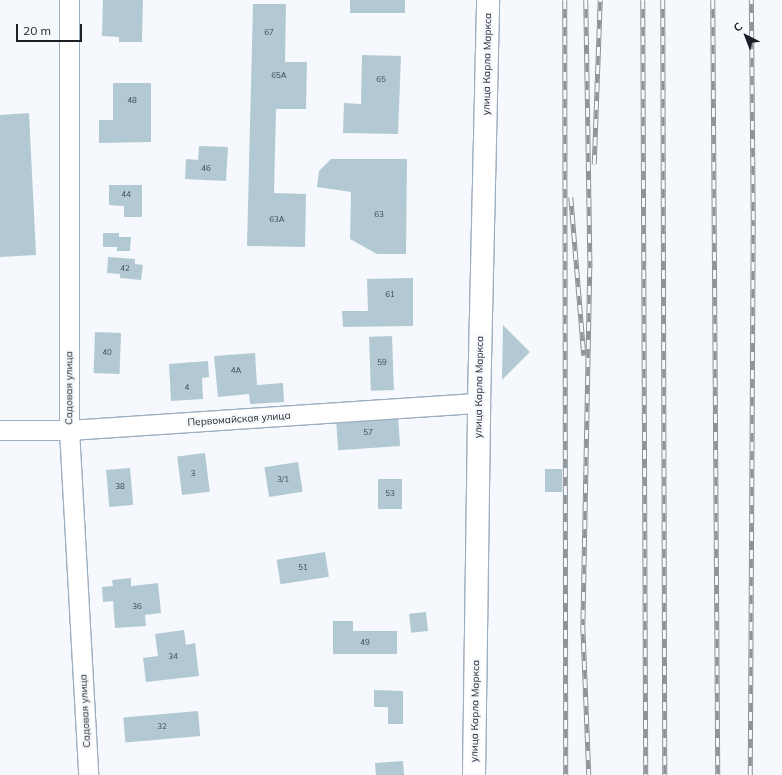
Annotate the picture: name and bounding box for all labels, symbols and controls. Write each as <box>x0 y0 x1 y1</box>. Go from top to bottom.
street label: улица Карла Маркса <box>480 13 494 115</box>
scale bar <box>18 16 84 42</box>
north arrow <box>726 16 766 56</box>
text: С <box>730 19 745 35</box>
text: 20 m <box>23 23 51 38</box>
house number: 67 <box>264 28 274 38</box>
house number: 65А <box>271 71 287 81</box>
house number: 65 <box>376 75 386 85</box>
house number: 48 <box>127 96 137 106</box>
house number: 46 <box>201 164 211 174</box>
house number: 44 <box>121 190 131 200</box>
house number: 63 <box>374 210 384 220</box>
house number: 63А <box>269 215 285 225</box>
house number: 42 <box>120 264 130 274</box>
house number: 61 <box>385 290 395 300</box>
street label: улица Карла Маркса <box>472 336 486 438</box>
house number: 40 <box>102 348 112 358</box>
street label: Садовая улица <box>63 351 75 425</box>
house number: 59 <box>377 358 387 368</box>
house number: 4А <box>231 366 241 376</box>
house number: 4 <box>185 383 189 393</box>
street label: Первомайская улица <box>187 409 291 429</box>
house number: 57 <box>363 428 373 438</box>
house number: 3 <box>191 469 195 479</box>
house number: 3/1 <box>277 475 289 485</box>
house number: 38 <box>115 482 125 492</box>
house number: 53 <box>385 489 395 499</box>
house number: 51 <box>298 563 308 573</box>
house number: 36 <box>132 602 142 612</box>
house number: 49 <box>360 638 370 648</box>
house number: 34 <box>168 652 178 662</box>
street label: улица Карла Маркса <box>468 660 482 762</box>
street label: Садовая улица <box>77 674 93 748</box>
house number: 32 <box>157 722 167 732</box>

